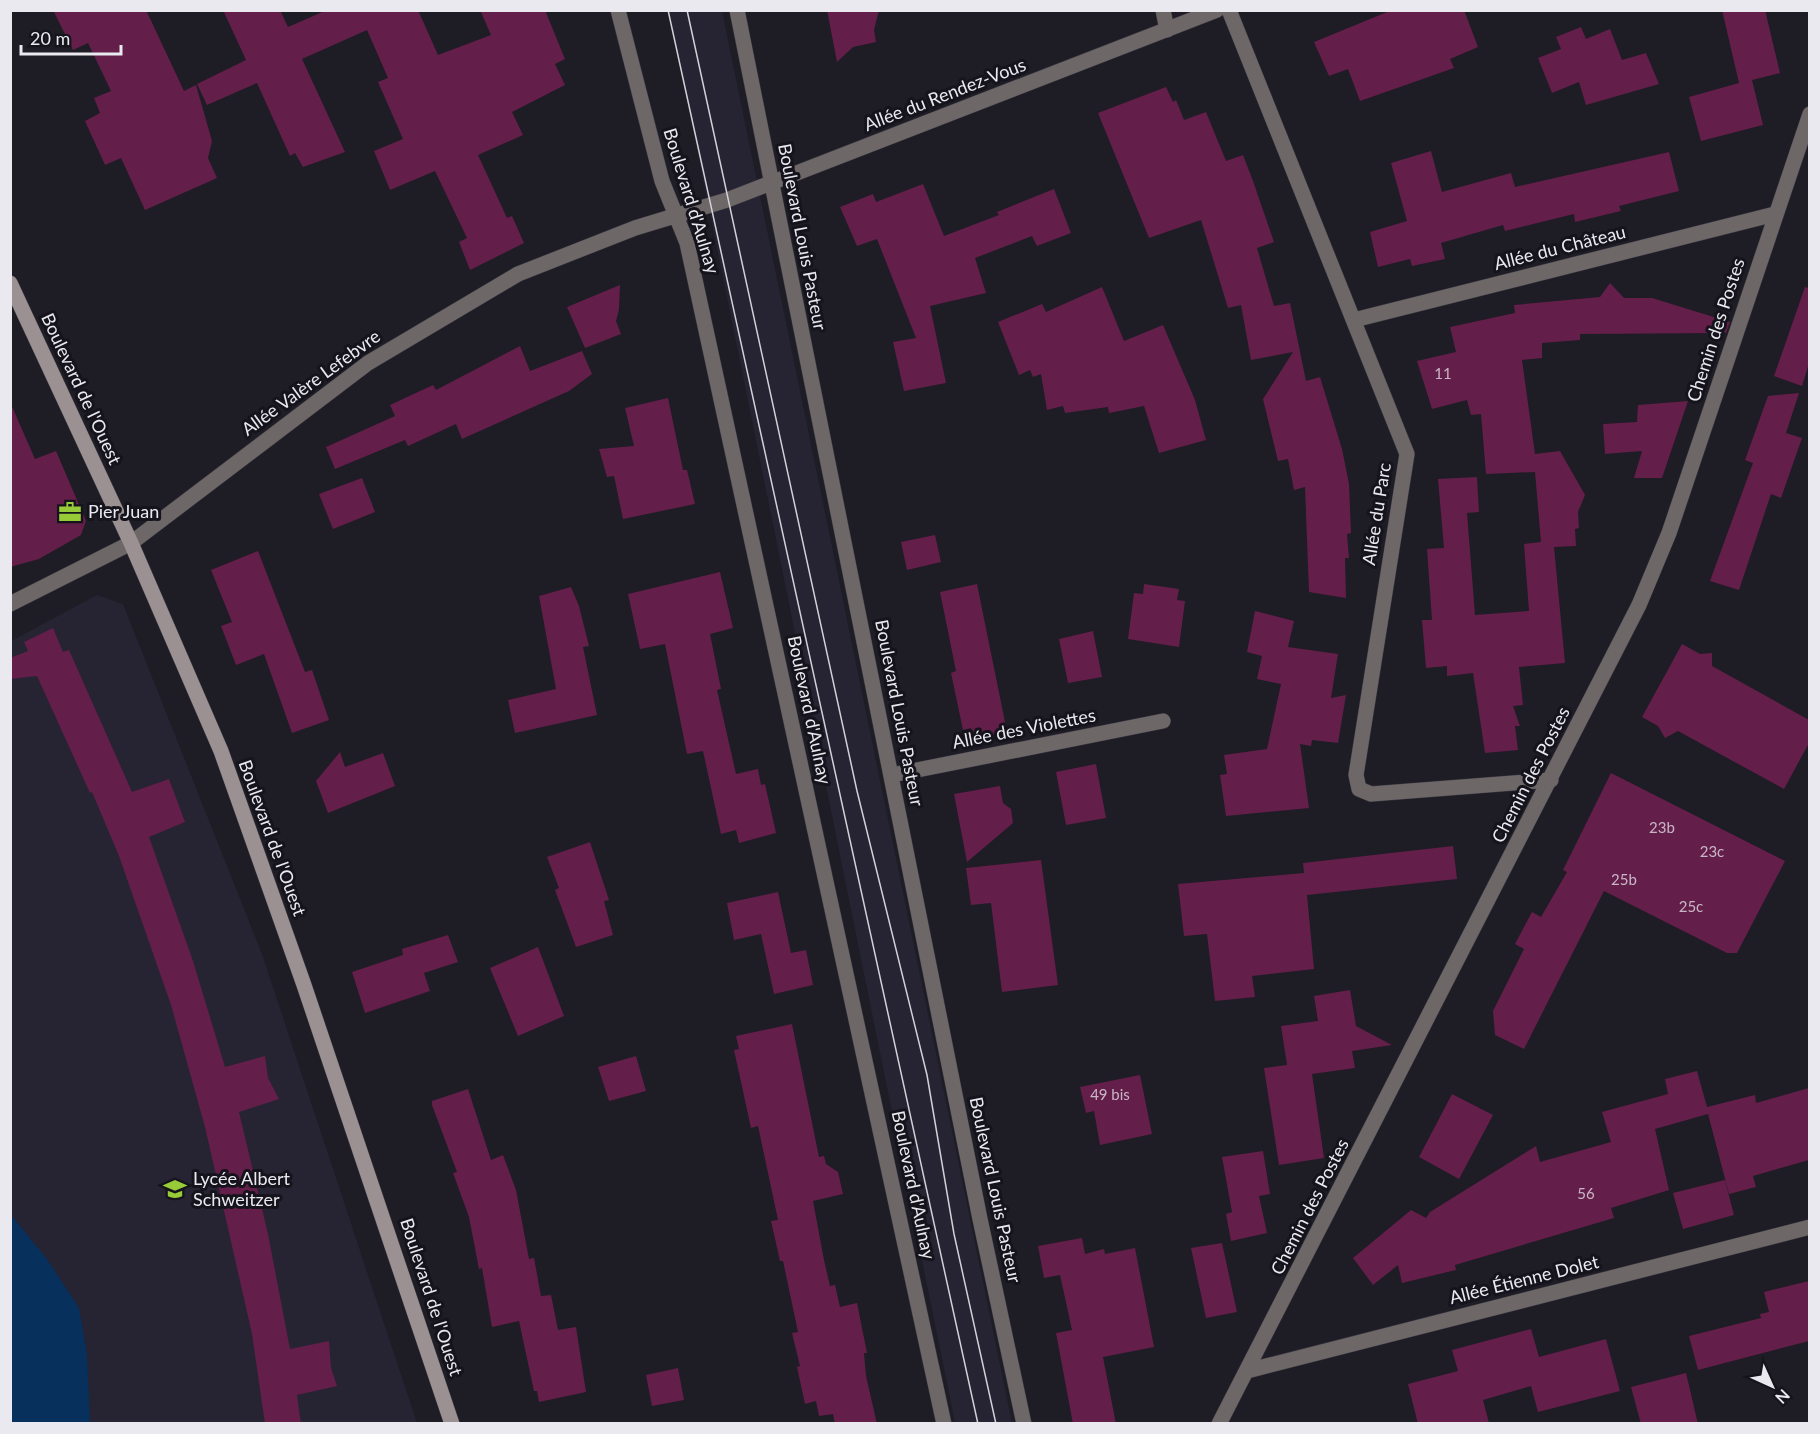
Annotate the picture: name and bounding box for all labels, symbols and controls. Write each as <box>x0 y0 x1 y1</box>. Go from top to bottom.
scale bar <box>21 18 122 56</box>
text: 20 m <box>30 27 70 49</box>
street label: Allée du Rendez-Vous <box>860 53 1029 135</box>
street label: Boulevard d'Aulnay <box>659 125 725 277</box>
street label: Boulevard Louis Pasteur <box>774 142 832 332</box>
street label: Allée du Château <box>1492 220 1628 274</box>
street label: Chemin des Postes <box>1682 255 1749 404</box>
street label: Boulevard de l'Ouest <box>37 309 127 468</box>
street label: Allée Valère Lefebvre <box>237 325 384 440</box>
house number: 11 <box>1434 364 1452 382</box>
street label: Allée du Parc <box>1357 461 1395 567</box>
office icon: Pier Juan <box>57 499 83 525</box>
place label: Pier Juan <box>88 500 159 522</box>
street label: Boulevard Louis Pasteur <box>871 618 929 808</box>
street label: Boulevard d'Aulnay <box>783 634 837 787</box>
street label: Allée des Violettes <box>950 703 1098 753</box>
street label: Chemin des Postes <box>1486 703 1574 846</box>
street label: Boulevard de l'Ouest <box>234 757 312 919</box>
house number: 23b <box>1649 818 1675 836</box>
house number: 23c <box>1700 842 1724 860</box>
house number: 25b <box>1611 870 1637 888</box>
house number: 25c <box>1679 897 1703 915</box>
house number: 49 bis <box>1090 1085 1130 1103</box>
street label: Boulevard Louis Pasteur <box>966 1095 1027 1285</box>
street label: Boulevard d'Aulnay <box>887 1109 941 1262</box>
street label: Chemin des Postes <box>1265 1135 1353 1278</box>
place label: Lycée Albert Schweitzer <box>193 1167 291 1210</box>
school or university icon: Lycée Albert Schweitzer <box>162 1176 188 1202</box>
house number: 56 <box>1577 1184 1595 1202</box>
street label: Boulevard de l'Ouest <box>396 1215 468 1379</box>
street label: Allée Étienne Dolet <box>1447 1250 1601 1308</box>
north arrow <box>1742 1356 1802 1416</box>
text: N <box>1772 1386 1794 1408</box>

